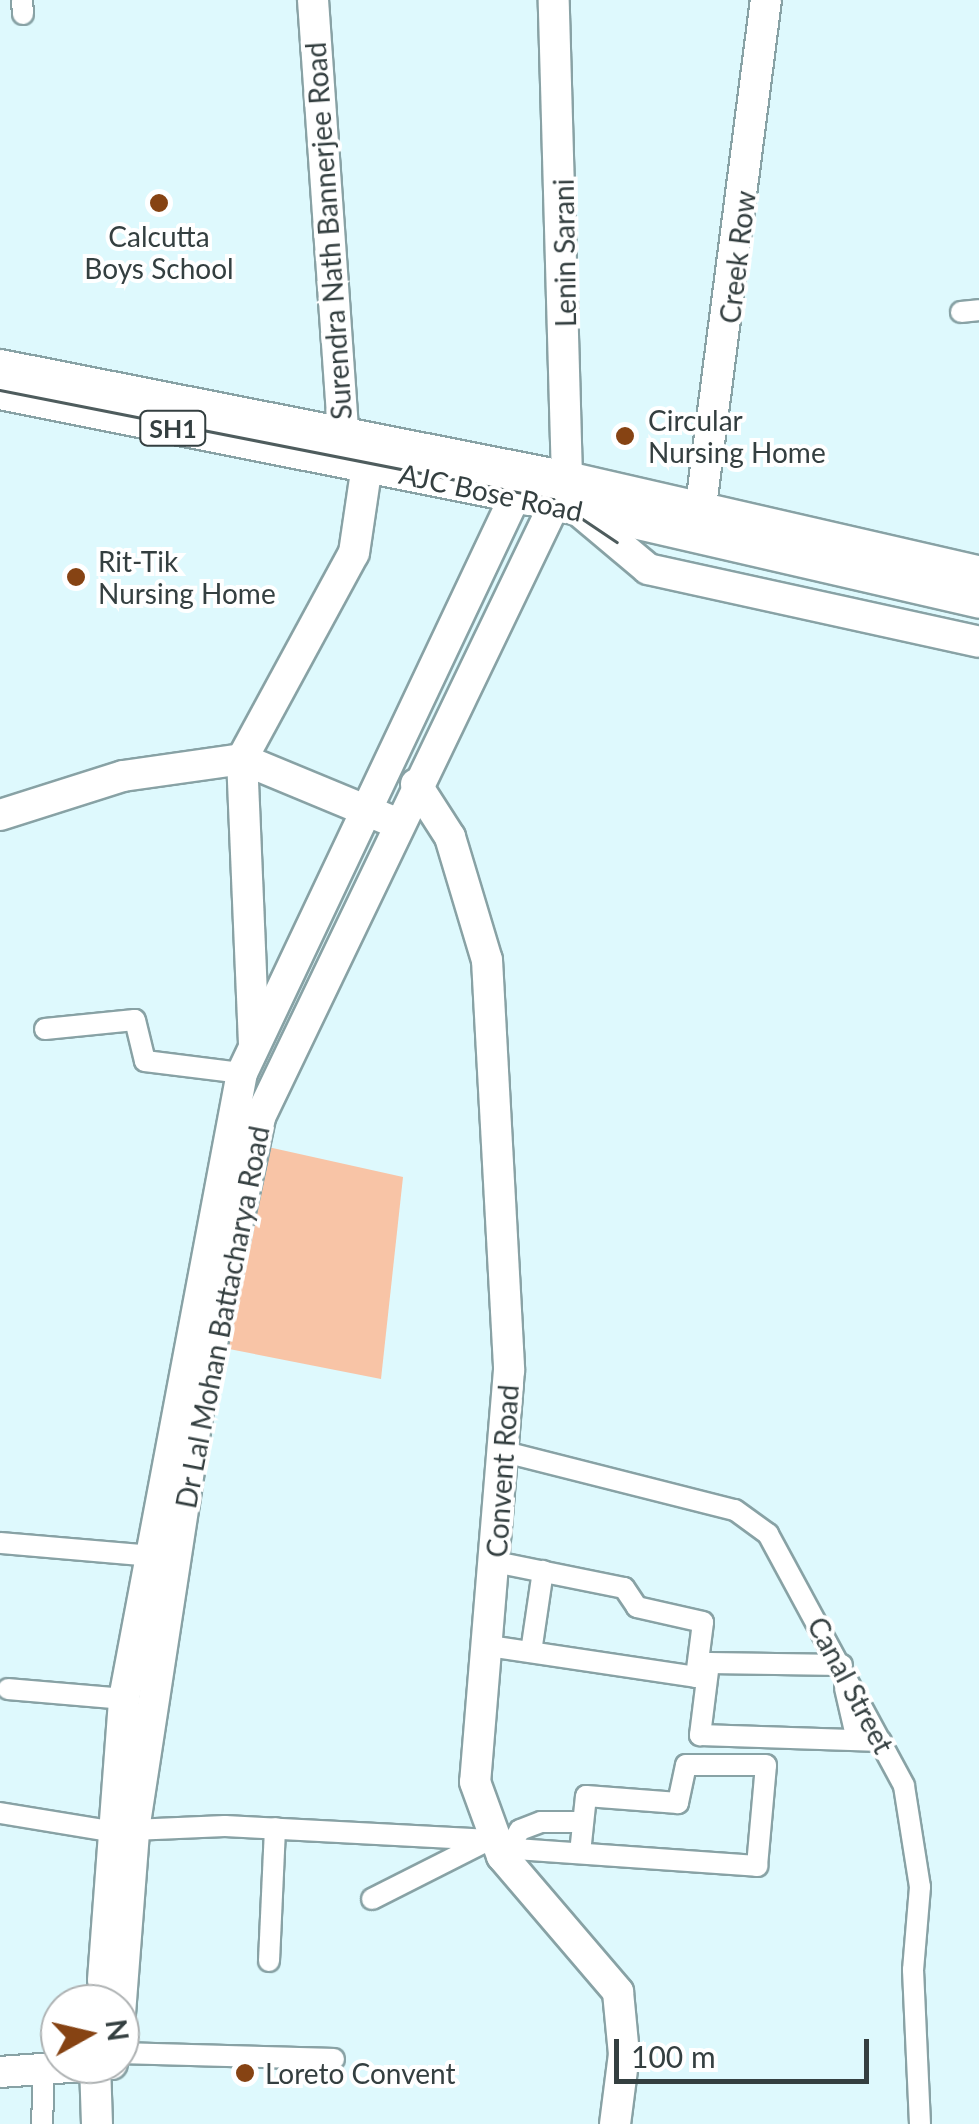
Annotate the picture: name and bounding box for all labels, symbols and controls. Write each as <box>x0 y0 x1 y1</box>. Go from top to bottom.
street label: Surendra Nath Bannerjee Road <box>298 41 358 421</box>
street label: Lenin Sarani <box>546 179 582 327</box>
street label: Creek Row <box>712 189 762 325</box>
marker: Calcutta Boys School <box>148 192 170 214</box>
place label: Calcutta Boys School <box>84 219 234 285</box>
place label: Circular Nursing Home <box>648 403 826 469</box>
road number: SH1 <box>138 408 208 448</box>
marker: Circular Nursing Home <box>612 423 638 449</box>
street label: AJC Bose Road <box>396 456 586 528</box>
place label: Rit-Tik Nursing Home <box>98 544 276 610</box>
marker: Rit-Tik Nursing Home <box>63 564 89 590</box>
street label: Dr Lal Mohan Battacharya Road <box>168 1123 276 1511</box>
street label: Convent Road <box>479 1383 525 1559</box>
street label: Canal Street <box>801 1611 901 1759</box>
north arrow <box>40 1984 140 2084</box>
text: N <box>99 2017 136 2043</box>
scale bar <box>619 2019 874 2081</box>
text: 100 m <box>631 2038 716 2074</box>
place label: Loreto Convent <box>265 2056 455 2090</box>
marker: Loreto Convent <box>234 2062 256 2084</box>

